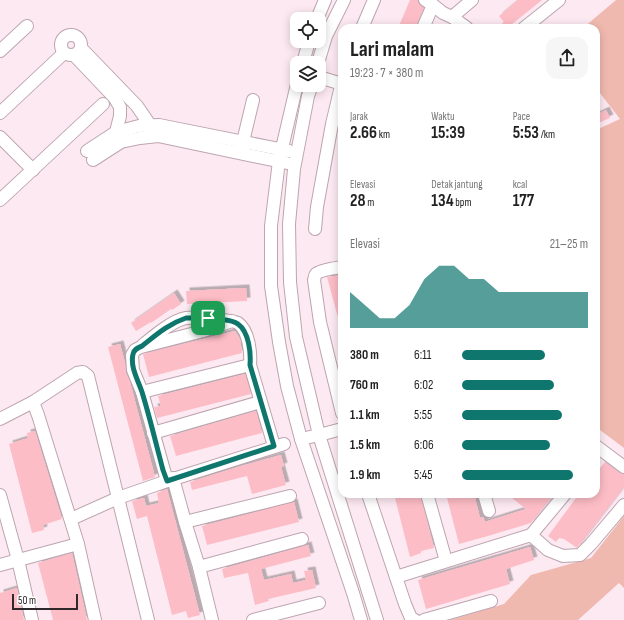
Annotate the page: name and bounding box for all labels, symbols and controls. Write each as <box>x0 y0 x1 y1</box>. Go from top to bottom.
map controls <box>290 12 326 92</box>
button: locate <box>290 12 326 48</box>
text: Lari malam <box>350 36 434 63</box>
button: share <box>546 37 588 79</box>
button: layers <box>290 56 326 92</box>
text: 19:23 · 7 × 380 m <box>350 65 423 81</box>
text: Jarak <box>350 110 368 123</box>
text: Waktu <box>431 110 455 123</box>
text: Pace <box>513 110 530 123</box>
text: 2.66 <box>350 123 377 143</box>
text: 15:39 <box>431 123 465 143</box>
text: 5:53 <box>513 123 539 143</box>
text: km <box>377 128 390 141</box>
text: /km <box>539 128 555 141</box>
text: Elevasi <box>350 178 375 191</box>
text: Detak jantung <box>431 178 483 191</box>
text: kcal <box>513 178 527 191</box>
text: 28 <box>350 191 365 211</box>
text: 134 <box>431 191 454 211</box>
text: 177 <box>513 191 534 211</box>
text: m <box>365 196 374 209</box>
text: bpm <box>454 196 471 209</box>
text: Elevasi <box>350 236 380 252</box>
text: 21–25 m <box>550 236 588 252</box>
pin <box>191 301 225 335</box>
icon: arrive <box>197 307 219 329</box>
text: 380 m <box>350 347 379 363</box>
text: 6:11 <box>414 347 431 363</box>
text: 760 m <box>350 377 379 393</box>
text: 6:02 <box>414 377 433 393</box>
text: 1.1 km <box>350 407 380 423</box>
text: 5:55 <box>414 407 432 423</box>
text: 1.5 km <box>350 437 380 453</box>
text: 6:06 <box>414 437 434 453</box>
text: 1.9 km <box>350 467 381 483</box>
text: 5:45 <box>414 467 432 483</box>
scale bar <box>12 592 78 611</box>
text: 50 m <box>18 594 36 607</box>

